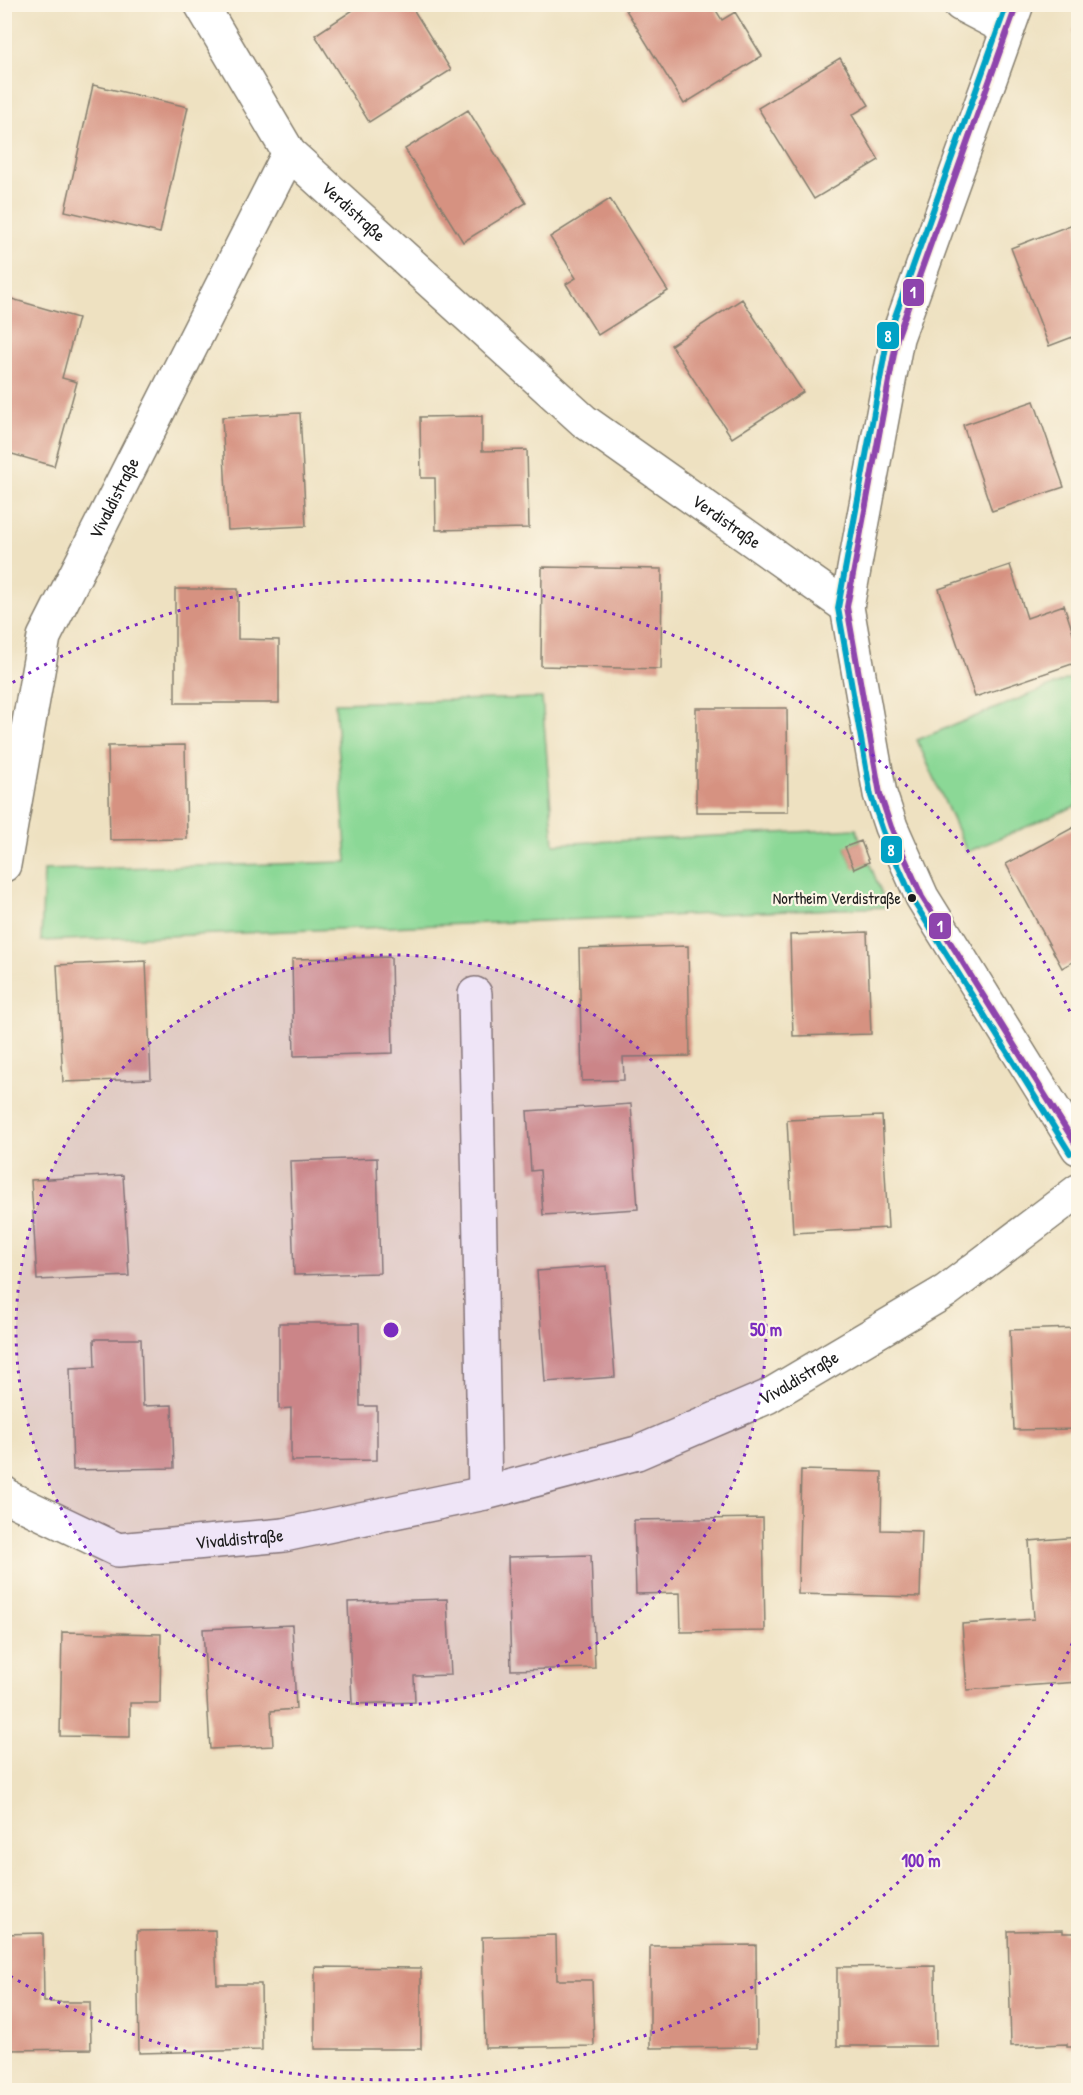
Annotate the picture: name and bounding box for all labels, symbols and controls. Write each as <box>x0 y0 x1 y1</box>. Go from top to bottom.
street label: Verdistraße <box>316 175 391 247</box>
line badge: 1 <box>902 278 925 307</box>
text: 1 <box>910 281 916 303</box>
line badge: 8 <box>876 321 900 350</box>
text: 8 <box>885 325 892 347</box>
street label: Vivaldistraße <box>83 453 145 543</box>
street label: Verdistraße <box>687 488 766 554</box>
line badge: 8 <box>880 835 903 864</box>
text: 8 <box>888 839 895 861</box>
place label: Northeim Verdistraße <box>773 887 902 909</box>
marker: Northeim Verdistraße <box>906 892 918 904</box>
line badge: 1 <box>928 912 952 940</box>
text: 1 <box>937 915 943 937</box>
text: 50 m <box>750 1317 782 1342</box>
centre of rings <box>381 1320 401 1340</box>
street label: Vivaldistraße <box>756 1344 843 1411</box>
street label: Vivaldistraße <box>194 1522 284 1555</box>
text: 100 m <box>901 1848 941 1873</box>

